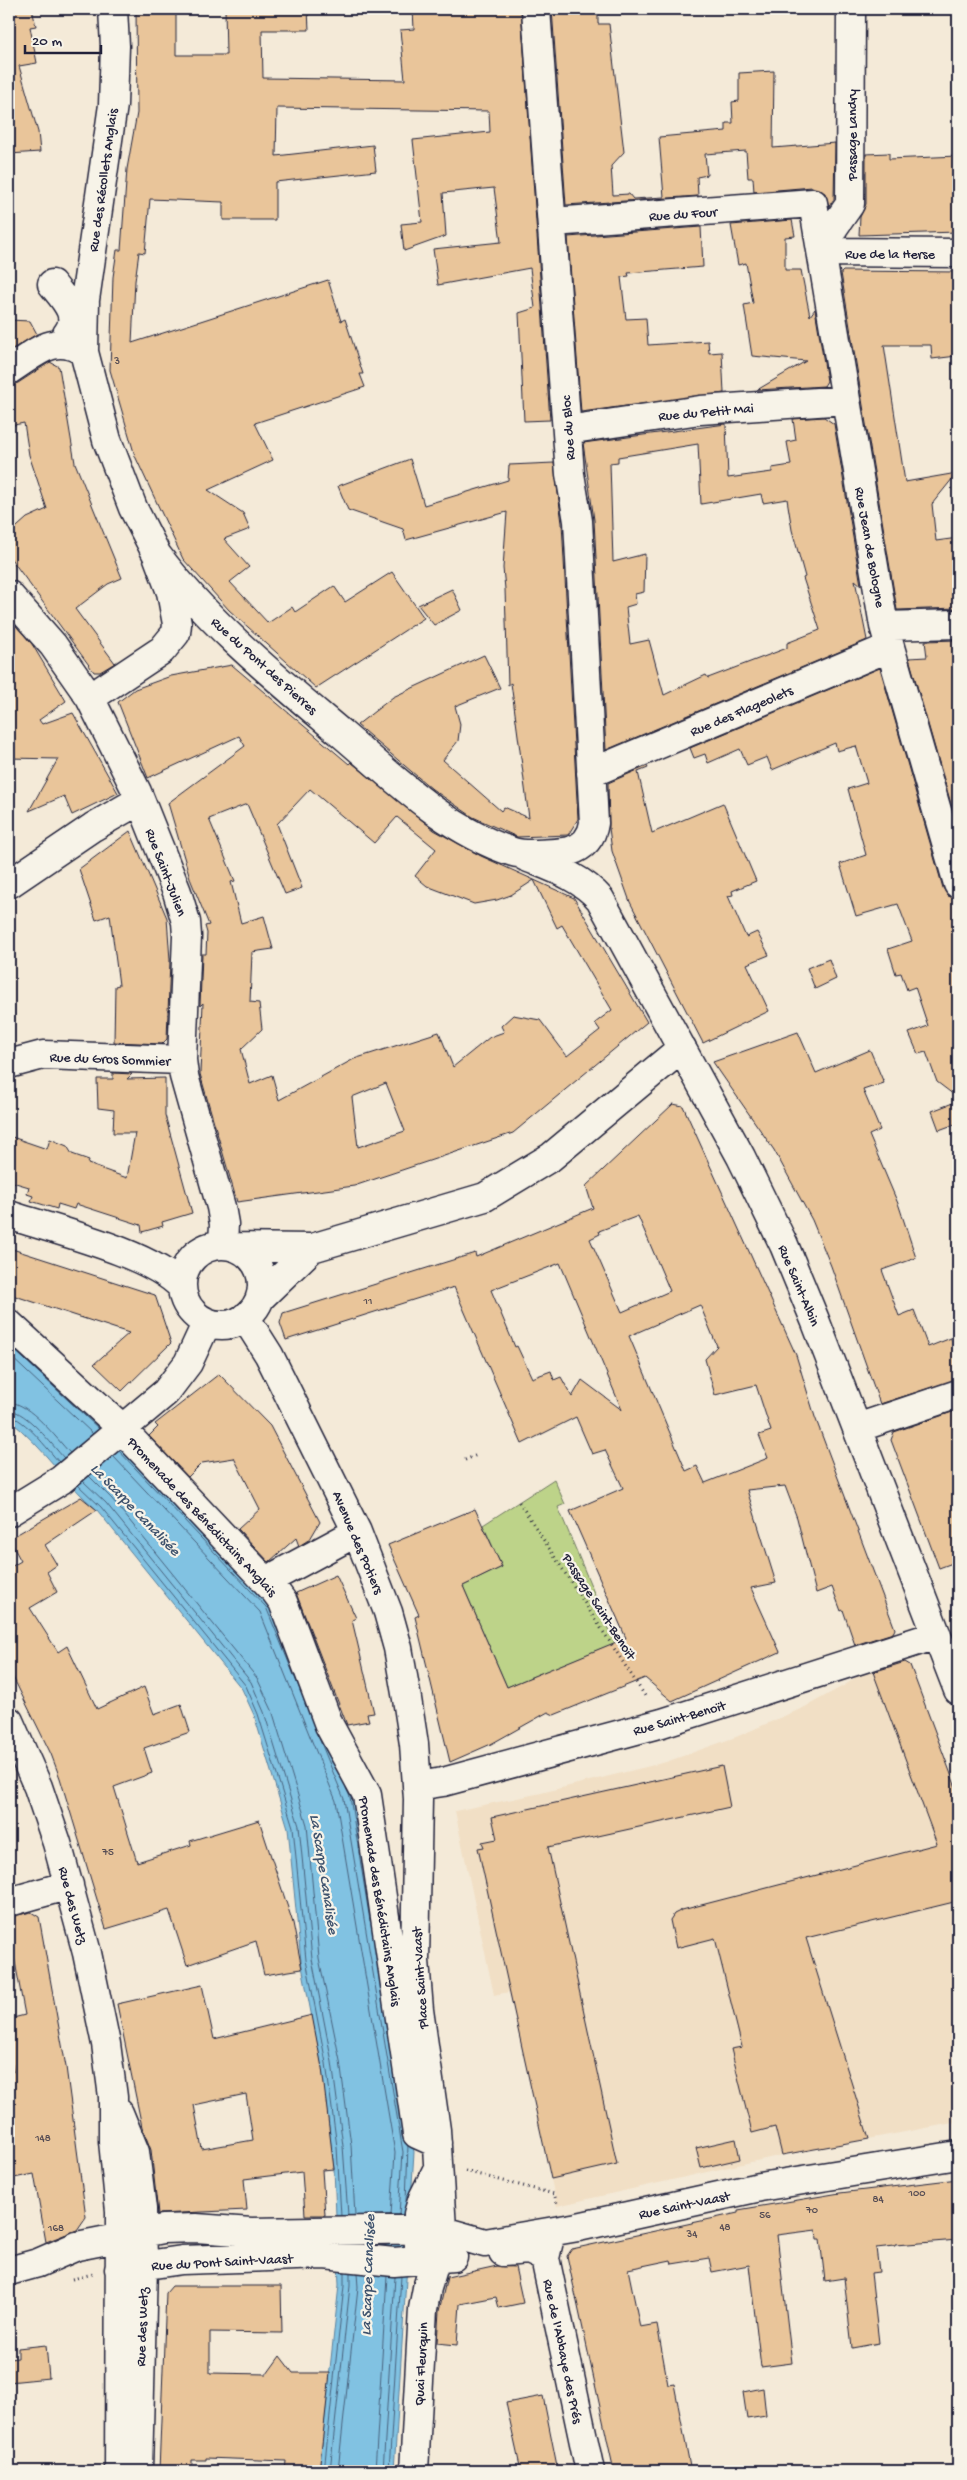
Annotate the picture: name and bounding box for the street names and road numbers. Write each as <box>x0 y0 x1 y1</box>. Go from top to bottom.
street label: Passage Landry <box>845 89 862 182</box>
street label: Rue des Récollets Anglais <box>86 107 123 253</box>
street label: Rue du Four <box>648 205 719 226</box>
street label: Rue de la Herse <box>845 247 936 264</box>
street label: Rue du Bloc <box>559 394 580 461</box>
street label: Rue du Petit Mai <box>658 401 755 426</box>
street label: Rue Jean de Bologne <box>850 486 888 610</box>
street label: Rue du Pont des Pierres <box>207 615 321 720</box>
street label: Rue des Flageolets <box>688 683 797 742</box>
street label: Rue Saint-Julien <box>140 827 189 919</box>
street label: Rue du Gros Sommier <box>49 1050 172 1071</box>
street label: Rue Saint-Albin <box>773 1243 823 1330</box>
street label: Promenade des Bénédictains Anglais <box>122 1434 280 1602</box>
street label: Avenue des Potiers <box>327 1489 386 1598</box>
street label: Passage Saint-Benoït <box>557 1550 639 1665</box>
street label: Rue Saint-Benoït <box>631 1698 729 1741</box>
street label: Promenade des Bénédictains Anglais <box>353 1794 404 2008</box>
street label: Rue des Wetz <box>53 1865 90 1947</box>
street label: Place Saint-Vaast <box>409 1925 434 2030</box>
street label: Rue Saint-Vaast <box>637 2188 733 2224</box>
street label: Rue du Pont Saint-Vaast <box>151 2251 294 2276</box>
street label: Rue de l'Abbaye des Prés <box>538 2278 585 2426</box>
street label: Rue des Wetz <box>134 2286 153 2367</box>
street label: Quai Fleurquin <box>412 2322 433 2406</box>

